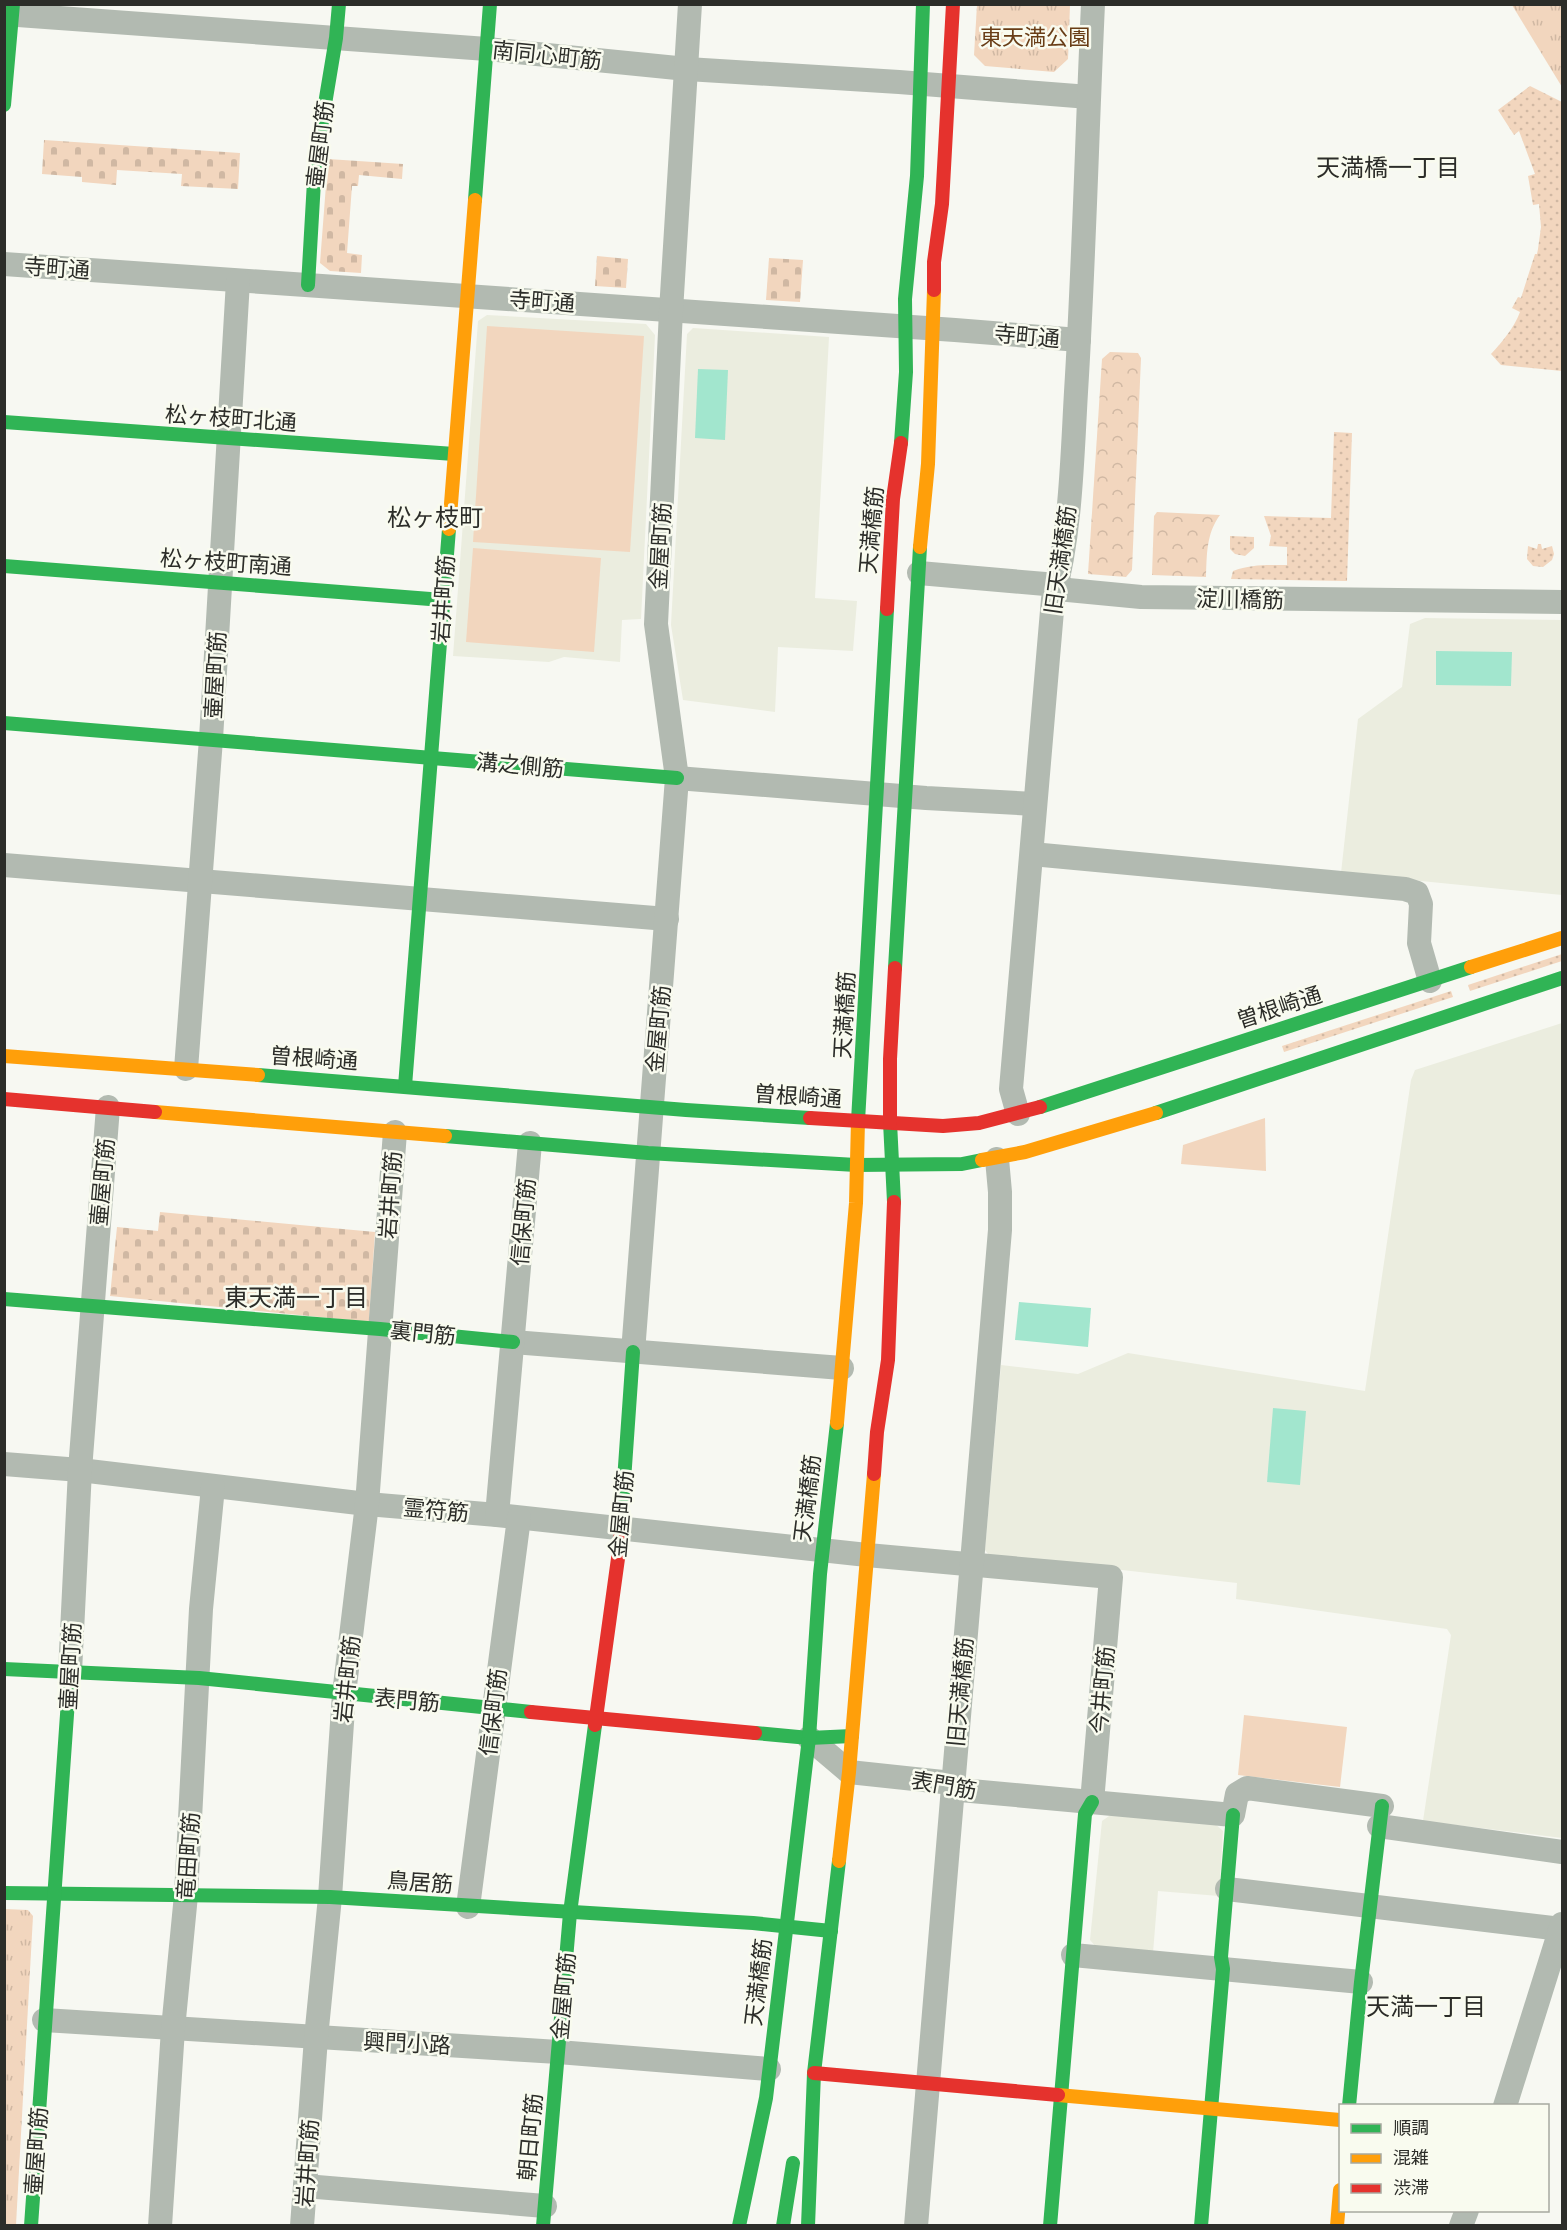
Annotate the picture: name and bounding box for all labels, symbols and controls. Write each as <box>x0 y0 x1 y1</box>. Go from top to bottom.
park label: 東天満公園 <box>980 25 1090 51</box>
street label: 南同心町筋 <box>491 37 603 75</box>
street label: 壷屋町筋 <box>303 99 339 189</box>
district label: 天満橋一丁目 <box>1316 154 1460 182</box>
street label: 寺町通 <box>23 254 91 284</box>
street label: 寺町通 <box>508 287 576 317</box>
street label: 寺町通 <box>993 321 1061 353</box>
street label: 松ヶ枝町北通 <box>164 401 298 437</box>
street label: 天満橋筋 <box>855 485 889 575</box>
street label: 金屋町筋 <box>646 501 676 591</box>
district label: 松ヶ枝町 <box>387 504 483 532</box>
street label: 旧天満橋筋 <box>1040 504 1082 616</box>
street label: 松ヶ枝町南通 <box>159 545 293 581</box>
street label: 岩井町筋 <box>428 554 460 644</box>
street label: 淀川橋筋 <box>1196 586 1284 614</box>
street label: 壷屋町筋 <box>201 630 231 720</box>
street label: 溝之側筋 <box>475 749 565 783</box>
street label: 天満橋筋 <box>830 970 860 1060</box>
street label: 曽根崎通 <box>1233 982 1325 1034</box>
street label: 金屋町筋 <box>642 984 676 1074</box>
street label: 曽根崎通 <box>269 1043 359 1075</box>
street label: 曽根崎通 <box>753 1081 843 1113</box>
street label: 壷屋町筋 <box>86 1137 120 1227</box>
street label: 岩井町筋 <box>375 1150 407 1240</box>
street label: 信保町筋 <box>507 1177 541 1267</box>
district label: 東天満一丁目 <box>224 1284 368 1312</box>
street label: 裏門筋 <box>389 1318 457 1350</box>
street label: 天満橋筋 <box>790 1453 826 1543</box>
street label: 金屋町筋 <box>605 1469 639 1559</box>
street label: 霊符筋 <box>402 1495 470 1527</box>
street label: 壷屋町筋 <box>56 1621 86 1711</box>
street label: 岩井町筋 <box>330 1634 366 1724</box>
street label: 旧天満橋筋 <box>943 1636 979 1748</box>
street label: 今井町筋 <box>1086 1645 1120 1735</box>
street label: 信保町筋 <box>476 1667 512 1757</box>
street label: 表門筋 <box>373 1685 441 1717</box>
street label: 表門筋 <box>909 1767 979 1805</box>
street label: 竜田町筋 <box>173 1811 205 1901</box>
street label: 鳥居筋 <box>386 1868 454 1898</box>
street label: 天満橋筋 <box>741 1937 777 2027</box>
street label: 金屋町筋 <box>547 1951 581 2041</box>
district label: 天満一丁目 <box>1366 1993 1486 2021</box>
street label: 興門小路 <box>362 2029 452 2059</box>
street label: 朝日町筋 <box>514 2092 548 2182</box>
legend <box>1339 2104 1549 2212</box>
street label: 壷屋町筋 <box>21 2106 53 2196</box>
text: 順調 <box>1393 2117 1429 2139</box>
street label: 岩井町筋 <box>292 2118 324 2208</box>
text: 混雑 <box>1393 2147 1429 2169</box>
text: 渋滞 <box>1393 2177 1429 2199</box>

